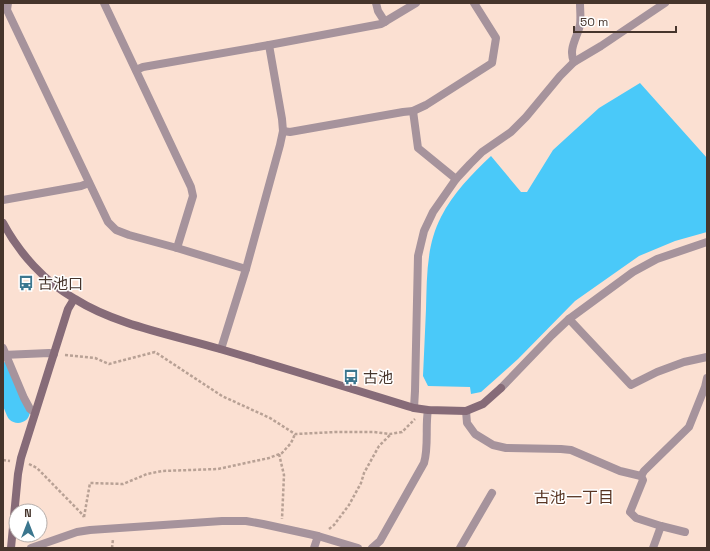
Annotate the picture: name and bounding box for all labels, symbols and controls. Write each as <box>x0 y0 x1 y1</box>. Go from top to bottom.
scale bar <box>574 8 676 34</box>
text: 50 m <box>580 14 608 30</box>
bus stop icon: 古池口 <box>17 274 35 292</box>
place label: 古池口 <box>38 274 83 293</box>
bus stop icon: 古池 <box>342 368 360 386</box>
place label: 古池 <box>363 368 393 387</box>
district label: 古池一丁目 <box>534 487 614 508</box>
north arrow <box>8 503 48 543</box>
text: N <box>24 506 32 520</box>

